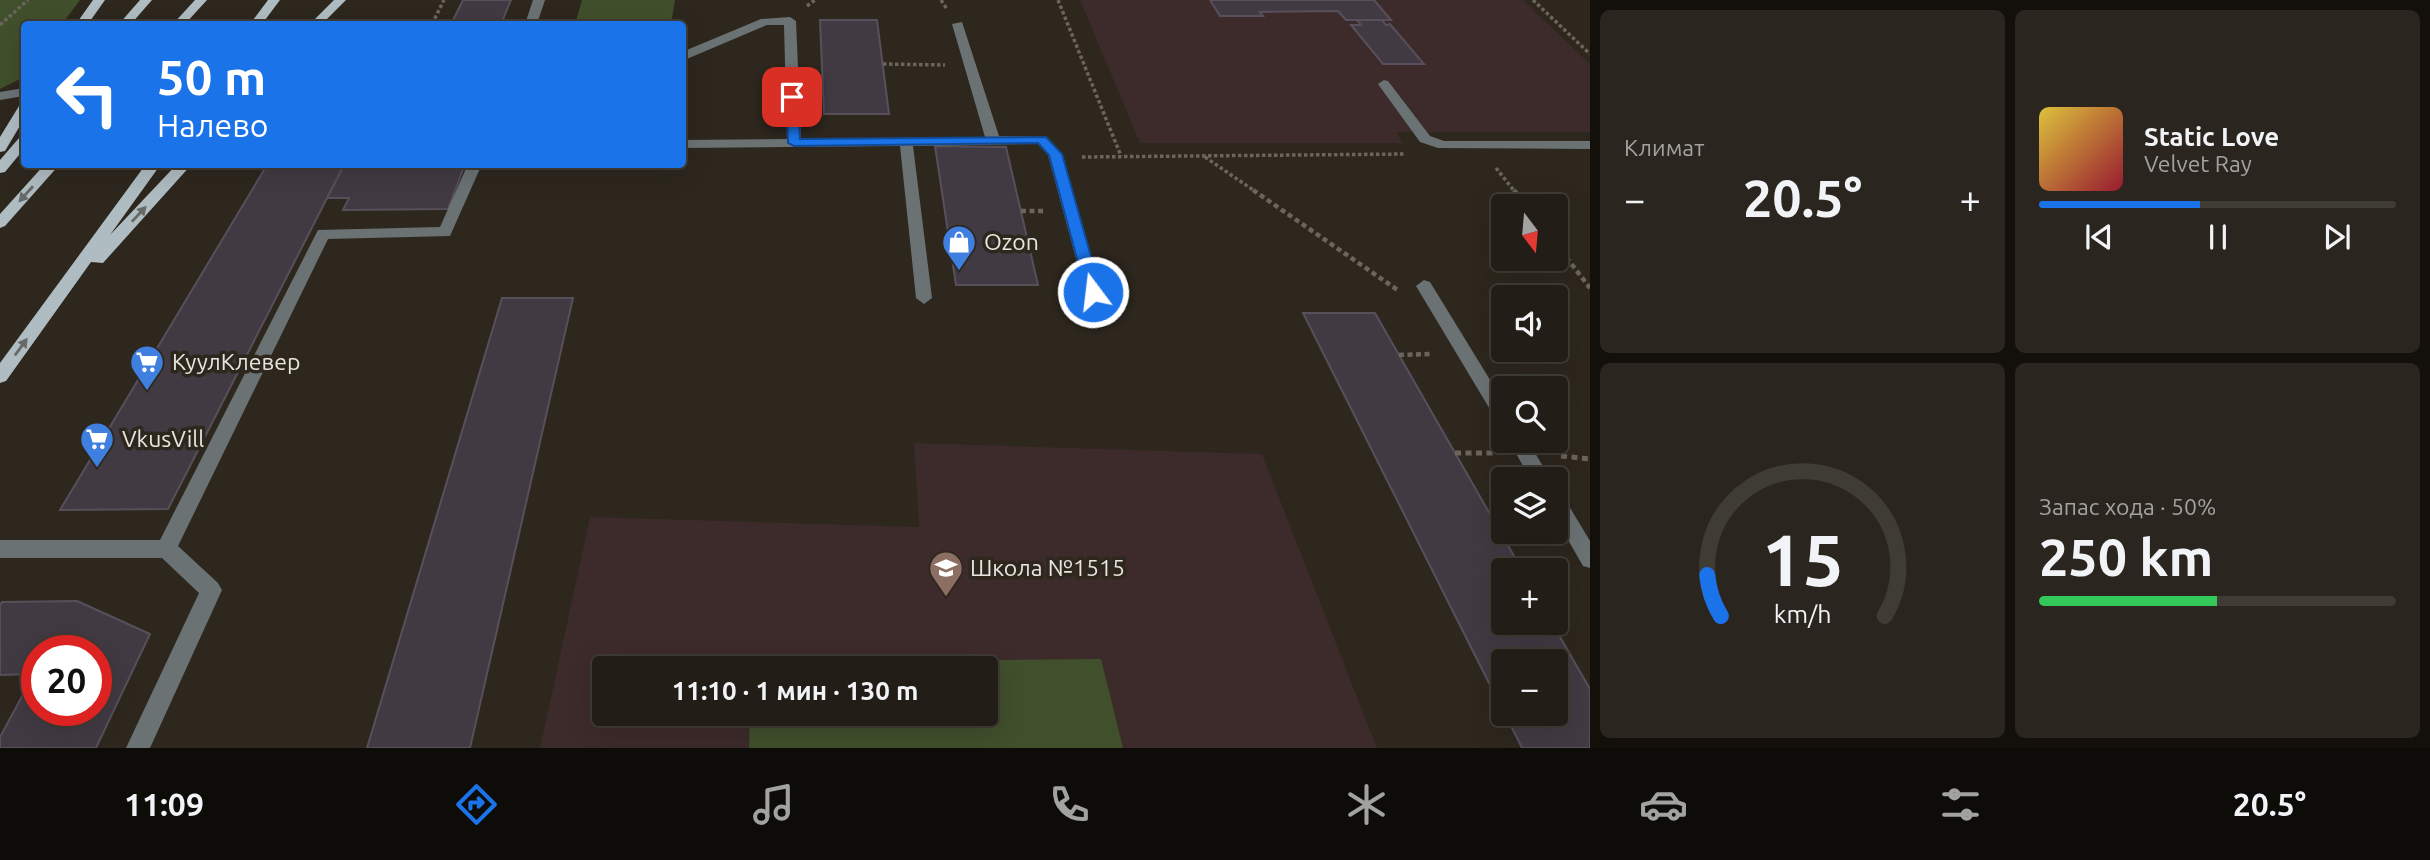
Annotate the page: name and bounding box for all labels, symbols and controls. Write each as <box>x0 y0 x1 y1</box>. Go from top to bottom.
icon: left <box>42 49 133 140</box>
text: 50 m <box>157 49 266 104</box>
pin <box>762 67 822 127</box>
icon: arrive <box>773 78 811 116</box>
text: Налево <box>157 107 269 143</box>
text: Static Love <box>2144 122 2279 151</box>
text: Климат <box>1624 135 1704 160</box>
text: Velvet Ray <box>2144 151 2252 176</box>
text: 20.5° <box>1743 169 1862 227</box>
text: − <box>1624 178 1645 220</box>
text: + <box>1960 178 1981 220</box>
one-way arrow <box>19 185 35 202</box>
north arrow <box>1491 194 1568 271</box>
map controls <box>1491 194 1568 726</box>
one-way arrow <box>130 206 146 223</box>
icon: previous <box>2080 218 2118 256</box>
icon: pause <box>2199 218 2237 256</box>
icon: next <box>2318 218 2356 256</box>
shop icon: Ozon <box>940 223 978 272</box>
place label: Ozon <box>984 229 1039 254</box>
position arrow <box>1056 255 1130 329</box>
button: sound <box>1491 285 1568 362</box>
one-way arrow <box>14 338 28 356</box>
supermarket icon: КуулКлевер <box>128 343 166 392</box>
place label: КуулКлевер <box>172 349 300 374</box>
button: search <box>1491 376 1568 453</box>
supermarket icon: VkusVill <box>78 420 116 469</box>
place label: VkusVill <box>122 426 204 451</box>
button: layers <box>1491 467 1568 544</box>
text: Запас хода · 50% <box>2039 494 2216 519</box>
text: 15 <box>1761 519 1844 601</box>
text: 250 km <box>2039 528 2213 586</box>
school or university icon: Школа №1515 <box>927 549 965 598</box>
place label: Школа №1515 <box>970 555 1125 580</box>
button: + <box>1491 558 1568 635</box>
text: km/h <box>1774 600 1831 628</box>
speed limit sign: 20 <box>21 635 112 726</box>
button: − <box>1491 649 1568 726</box>
text: 11:10 · 1 мин · 130 m <box>672 676 918 705</box>
icon: directions <box>452 780 501 829</box>
icon: music <box>749 780 798 829</box>
icon: phone <box>1045 780 1094 829</box>
icon: climate <box>1342 780 1391 829</box>
icon: car <box>1639 780 1688 829</box>
icon: filters <box>1936 780 1985 829</box>
text: 11:09 <box>124 786 204 822</box>
text: 20.5° <box>2233 786 2306 822</box>

